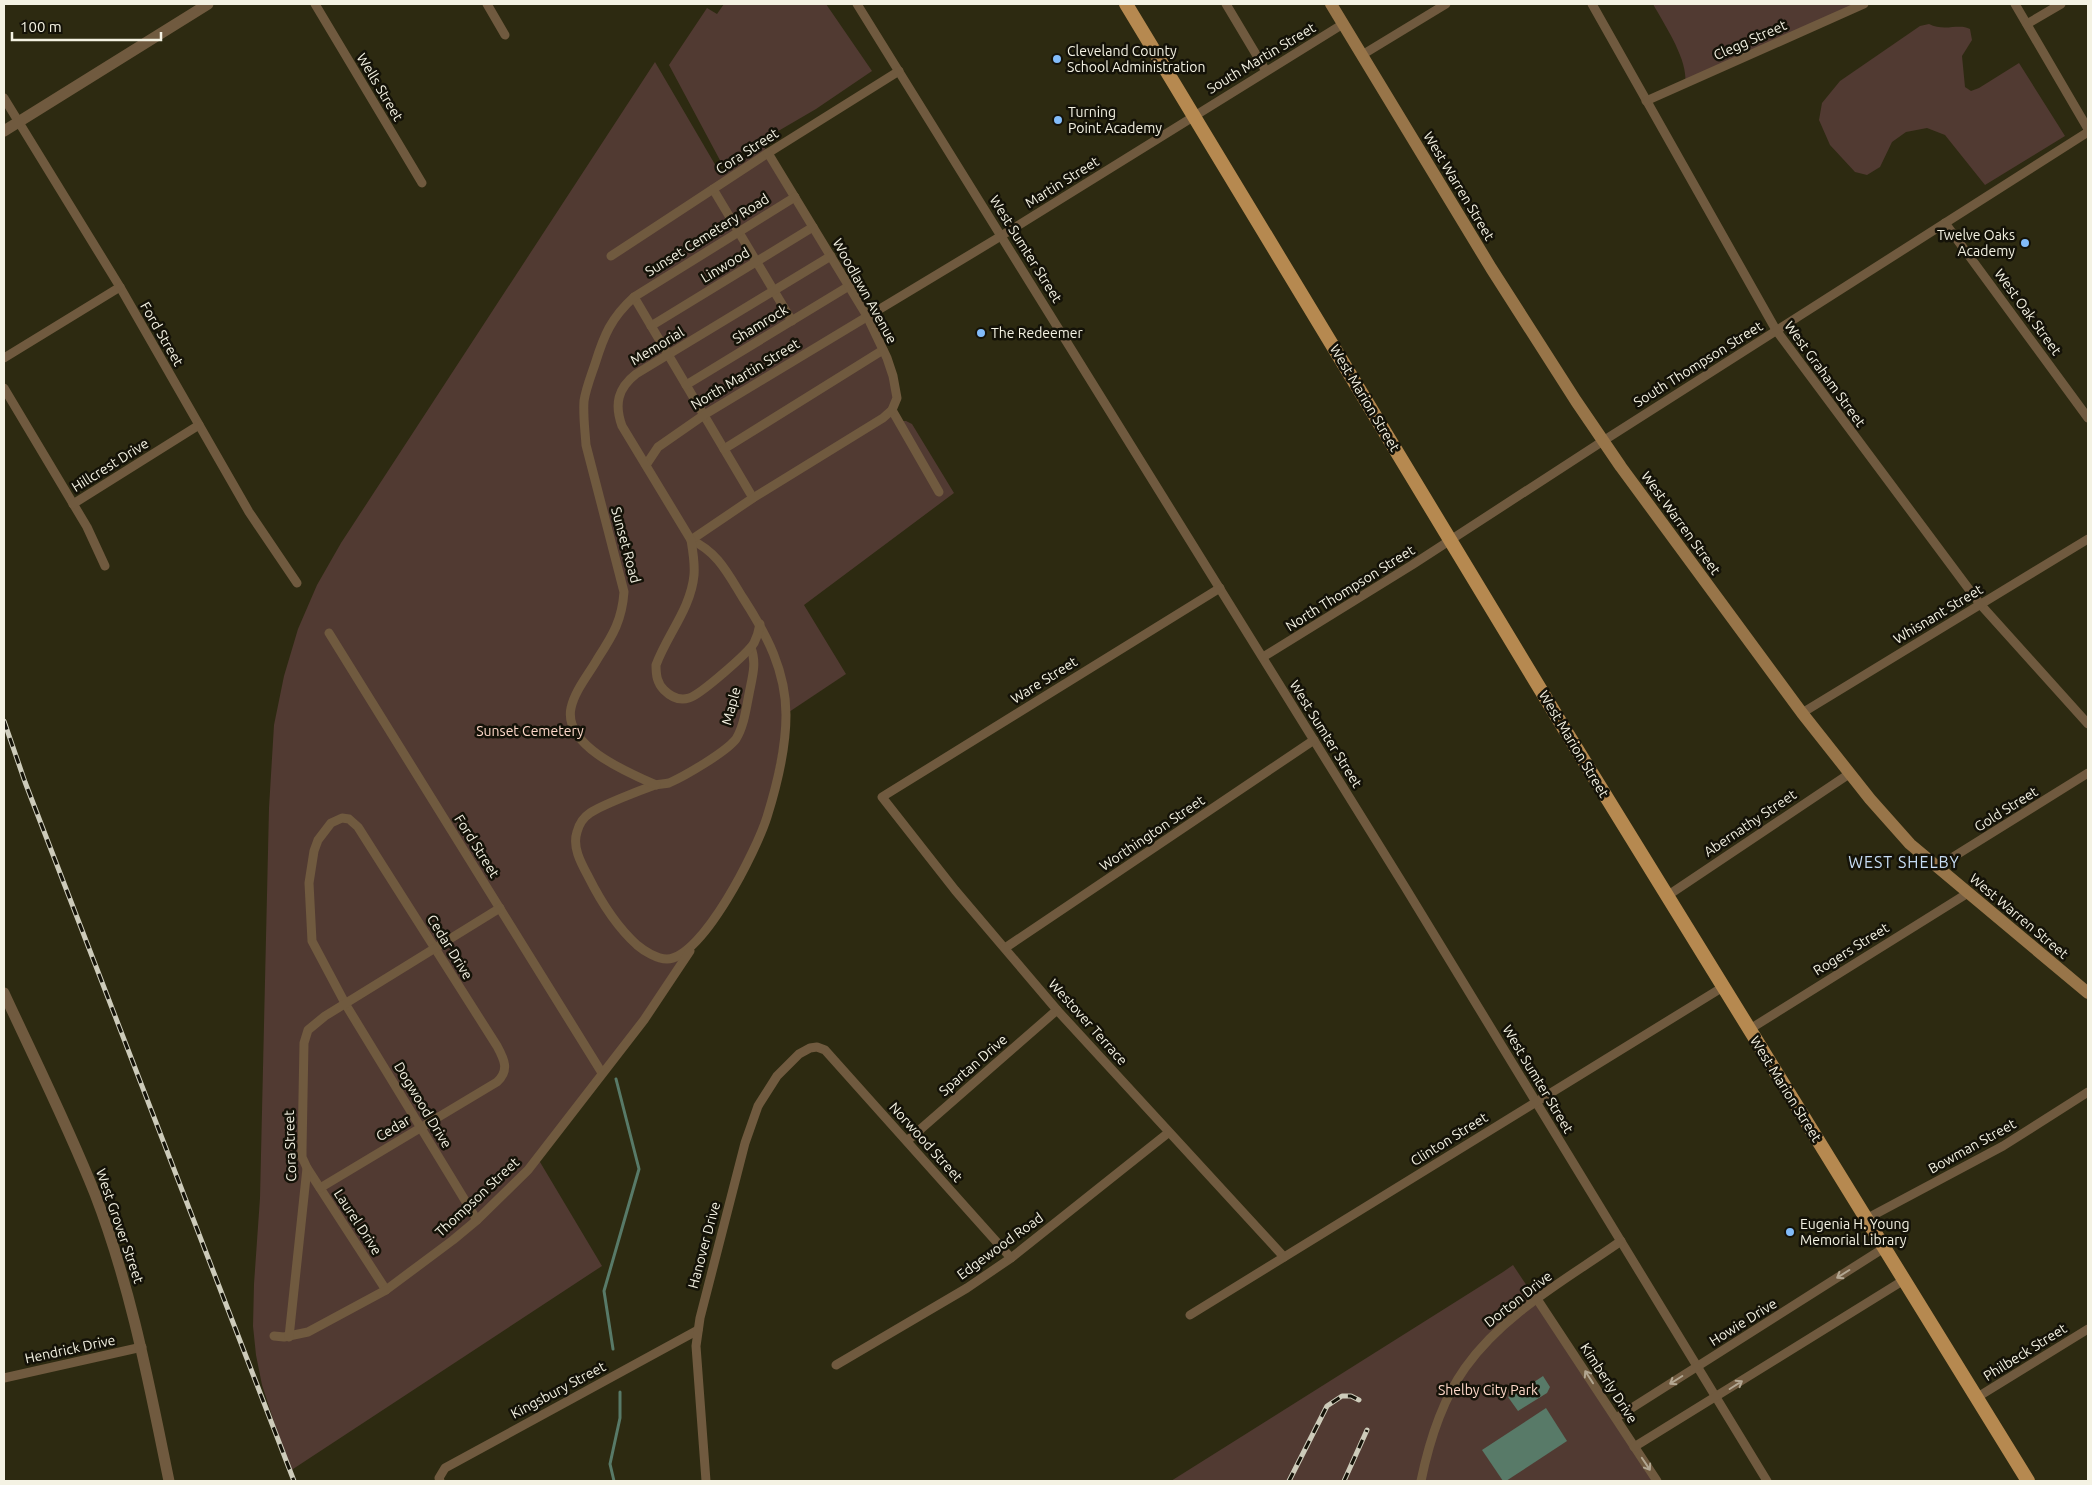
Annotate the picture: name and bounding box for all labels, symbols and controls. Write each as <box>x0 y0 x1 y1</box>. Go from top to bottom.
scale bar <box>12 10 161 42</box>
street label: Clegg Street <box>1711 17 1790 63</box>
text: 100 m <box>20 18 62 35</box>
street label: South Martin Street <box>1204 19 1319 97</box>
place label: Cleveland County School Administration <box>1067 43 1205 75</box>
street label: Wells Street <box>354 50 407 124</box>
marker: Cleveland County School Administration <box>1051 53 1063 65</box>
place label: Turning Point Academy <box>1068 104 1162 136</box>
marker: Turning Point Academy <box>1052 114 1064 126</box>
street label: Cora Street <box>713 125 782 177</box>
street label: West Warren Street <box>1420 129 1498 244</box>
street label: Martin Street <box>1022 153 1102 211</box>
street label: Sunset Cemetery Road <box>642 190 772 280</box>
street label: West Sumter Street <box>987 192 1066 306</box>
place label: Twelve Oaks Academy <box>1937 227 2015 259</box>
street label: Woodlawn Avenue <box>830 236 900 346</box>
marker: Twelve Oaks Academy <box>2019 237 2031 249</box>
street label: Linwood <box>698 244 752 286</box>
street label: West Oak Street <box>1991 266 2065 359</box>
street label: Ford Street <box>137 299 187 369</box>
street label: Shamrock <box>729 301 791 347</box>
street label: South Thompson Street <box>1631 317 1766 410</box>
street label: West Graham Street <box>1781 318 1869 430</box>
street label: Memorial <box>627 324 687 368</box>
place label: The Redeemer <box>991 325 1084 341</box>
marker: The Redeemer <box>975 327 987 339</box>
street label: North Martin Street <box>688 335 803 413</box>
street label: West Marion Street <box>1327 342 1403 455</box>
street label: Hillcrest Drive <box>68 435 152 495</box>
street label: West Warren Street <box>1638 468 1724 578</box>
street label: Sunset Road <box>608 505 644 585</box>
street label: North Thompson Street <box>1283 541 1418 634</box>
street label: Whisnant Street <box>1890 581 1986 647</box>
street label: Ware Street <box>1008 653 1081 707</box>
street label: West Sumter Street <box>1287 677 1366 791</box>
street label: Maple <box>718 685 744 727</box>
street label: West Marion Street <box>1536 688 1612 801</box>
park label: Sunset Cemetery <box>476 723 584 739</box>
street label: Gold Street <box>1971 783 2041 835</box>
street label: Abernathy Street <box>1701 786 1800 860</box>
street label: Worthington Street <box>1096 792 1208 874</box>
street label: Ford Street <box>451 812 503 881</box>
district label: WEST SHELBY <box>1848 853 1960 871</box>
street label: West Warren Street <box>1966 870 2072 962</box>
street label: Cedar Drive <box>424 912 476 982</box>
street label: Rogers Street <box>1810 919 1892 979</box>
street label: Westover Terrace <box>1045 976 1131 1068</box>
street label: West Sumter Street <box>1499 1022 1577 1136</box>
street label: Spartan Drive <box>936 1031 1010 1099</box>
street label: West Marion Street <box>1747 1033 1825 1145</box>
street label: Dogwood Drive <box>391 1059 455 1151</box>
street label: Norwood Street <box>886 1099 966 1185</box>
street label: Cora Street <box>281 1109 299 1182</box>
street label: Clinton Street <box>1408 1109 1491 1169</box>
street label: Cedar <box>373 1111 414 1144</box>
street label: Bowman Street <box>1925 1115 2019 1177</box>
street label: Thompson Street <box>432 1154 523 1240</box>
street label: West Grover Street <box>93 1167 147 1286</box>
street label: Laurel Drive <box>331 1186 385 1258</box>
street label: Hanover Drive <box>685 1200 723 1290</box>
street label: Edgewood Road <box>954 1209 1046 1283</box>
place label: Eugenia H. Young Memorial Library <box>1800 1216 1909 1248</box>
marker: Eugenia H. Young Memorial Library <box>1784 1226 1796 1238</box>
street label: Dorton Drive <box>1481 1268 1555 1330</box>
one-way arrow <box>1836 1269 1850 1280</box>
street label: Howie Drive <box>1706 1295 1780 1349</box>
street label: Philbeck Street <box>1980 1320 2070 1384</box>
street label: Hendrick Drive <box>23 1332 117 1366</box>
street label: Kimberly Drive <box>1577 1340 1641 1426</box>
street label: Kingsbury Street <box>508 1358 609 1422</box>
one-way arrow <box>1584 1371 1594 1385</box>
one-way arrow <box>1670 1376 1684 1386</box>
one-way arrow <box>1729 1380 1743 1391</box>
park label: Shelby City Park <box>1438 1382 1538 1398</box>
one-way arrow <box>1641 1457 1651 1471</box>

